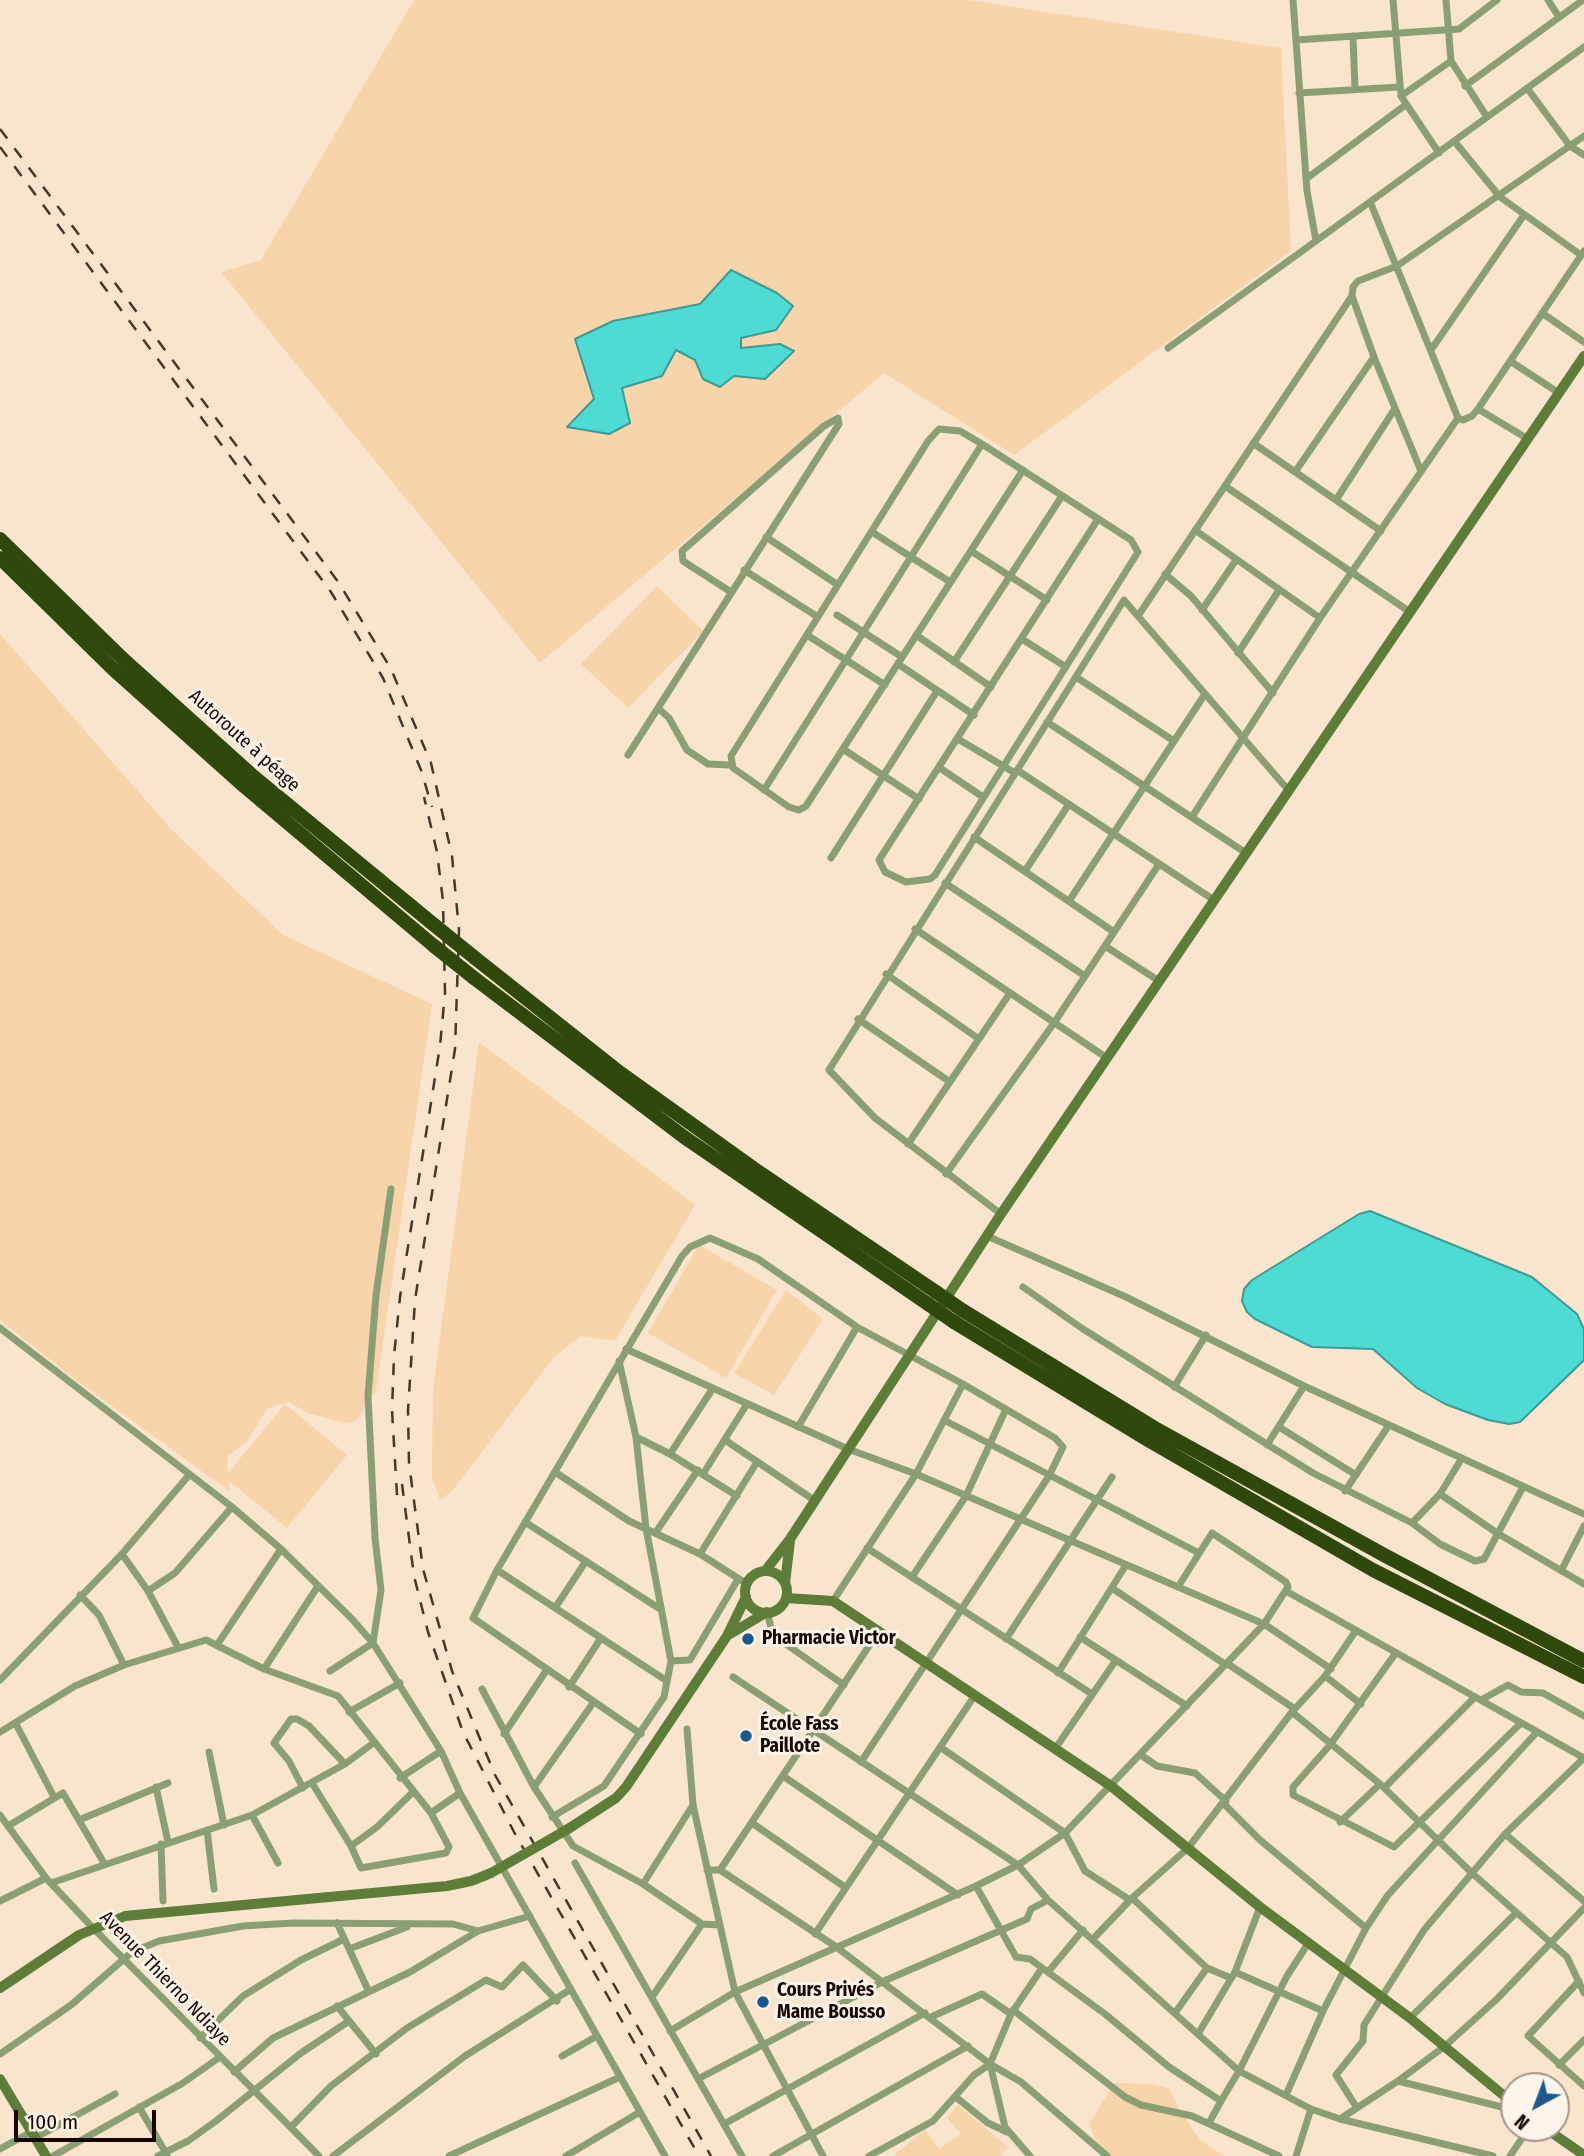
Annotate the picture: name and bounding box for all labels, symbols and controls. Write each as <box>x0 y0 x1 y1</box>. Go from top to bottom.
street label: Autoroute à péage <box>184 685 304 797</box>
place label: Pharmacie Victor <box>762 1628 896 1650</box>
marker: Pharmacie Victor <box>740 1631 756 1647</box>
place label: École Fass Paillote <box>760 1714 838 1758</box>
marker: École Fass Paillote <box>738 1728 754 1744</box>
street label: Avenue Thierno Ndiaye <box>95 1907 235 2051</box>
place label: Cours Privés Mame Bousso <box>777 1980 885 2024</box>
marker: Cours Privés Mame Bousso <box>755 1994 771 2010</box>
north arrow <box>1500 2072 1570 2142</box>
scale bar <box>18 2096 159 2140</box>
text: 100 m <box>27 2109 78 2135</box>
text: N <box>1510 2109 1534 2134</box>

